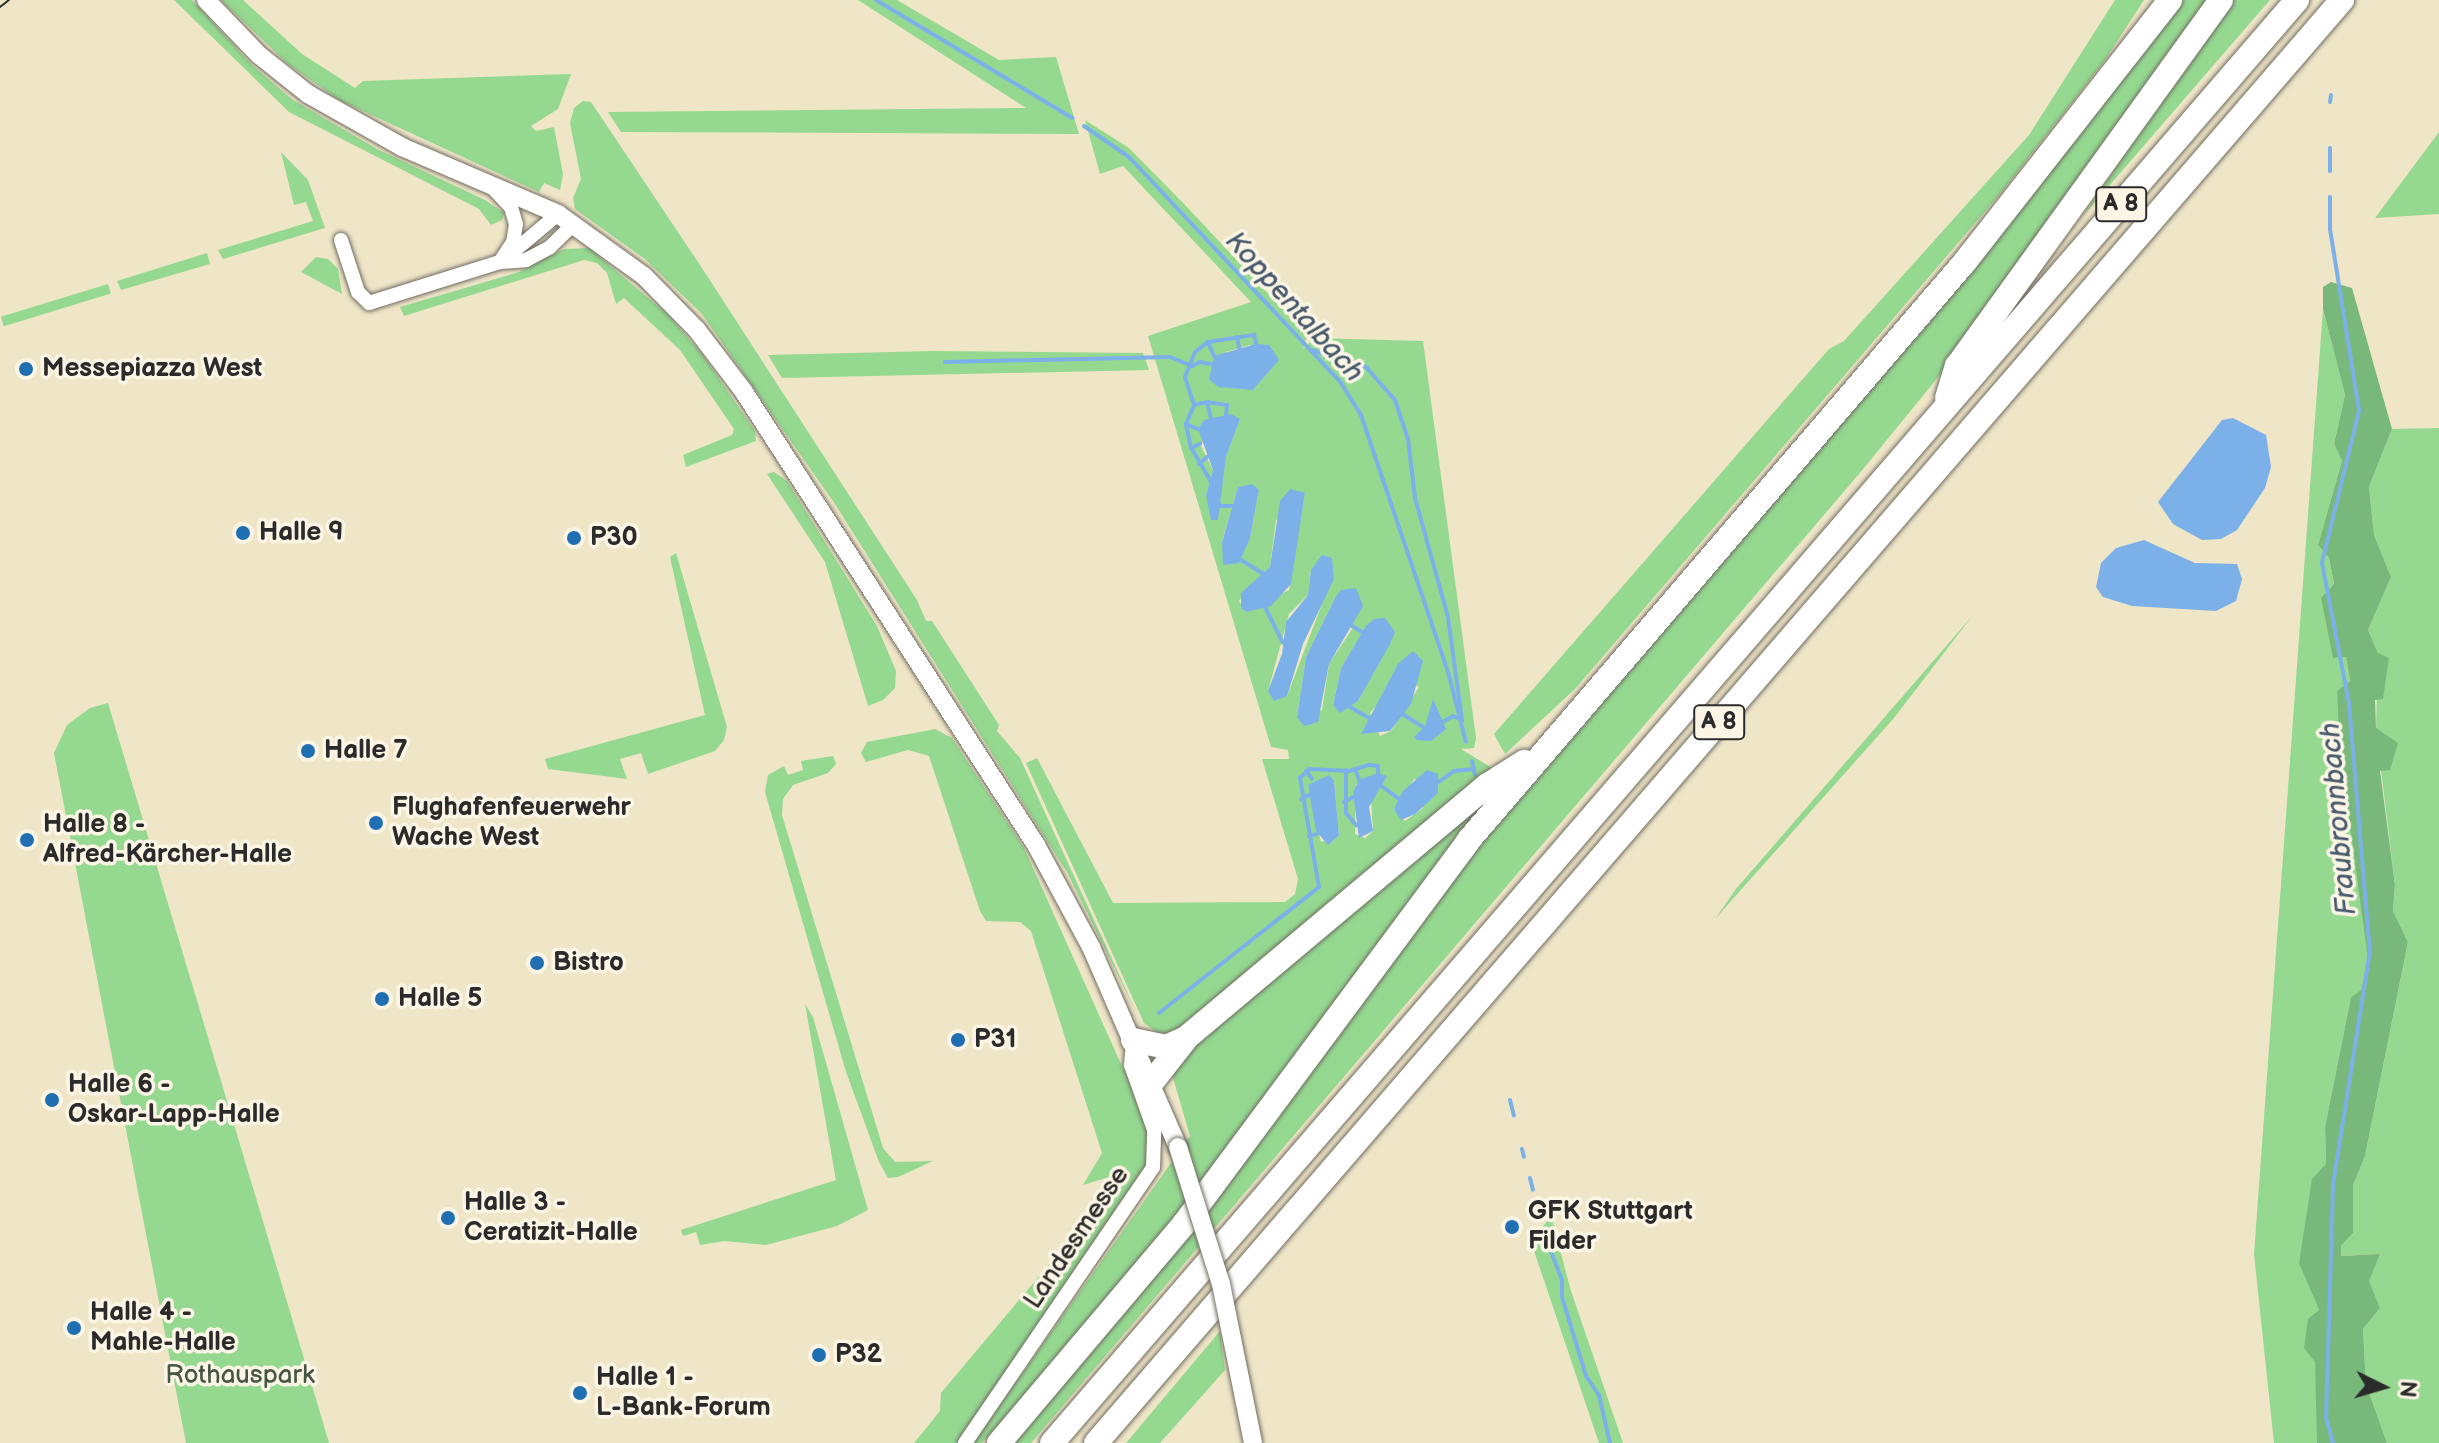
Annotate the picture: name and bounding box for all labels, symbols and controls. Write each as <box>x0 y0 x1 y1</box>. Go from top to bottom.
road number: A 8 <box>2095 184 2147 224</box>
water label: Koppentalbach <box>1218 225 1370 389</box>
place label: Messepiazza West <box>42 353 262 385</box>
marker: Messepiazza West <box>17 360 35 378</box>
place label: Halle 9 <box>259 517 343 549</box>
place label: P30 <box>590 522 638 554</box>
marker: Halle 9 <box>234 524 252 542</box>
marker: P30 <box>565 529 583 547</box>
road number: A 8 <box>1693 702 1745 742</box>
water label: Fraubronnbach <box>2314 721 2364 917</box>
place label: Halle 7 <box>324 735 408 767</box>
marker: Halle 7 <box>299 742 317 760</box>
place label: Flughafenfeuerwehr Wache West <box>392 792 631 854</box>
place label: Halle 8 - Alfred-Kärcher-Halle <box>43 809 292 870</box>
marker: Flughafenfeuerwehr Wache West <box>367 814 385 832</box>
marker: Halle 8 - Alfred-Kärcher-Halle <box>18 831 36 849</box>
place label: Bistro <box>553 947 624 979</box>
marker: Bistro <box>528 954 546 972</box>
place label: Halle 5 <box>398 983 482 1015</box>
marker: Halle 5 <box>373 990 391 1008</box>
place label: P31 <box>974 1024 1016 1056</box>
marker: P31 <box>949 1031 967 1049</box>
place label: Halle 6 - Oskar-Lapp-Halle <box>68 1069 280 1130</box>
marker: Halle 6 - Oskar-Lapp-Halle <box>43 1091 61 1109</box>
street label: Landesmesse <box>1018 1161 1136 1315</box>
place label: Halle 3 - Ceratizit-Halle <box>464 1187 638 1248</box>
place label: GFK Stuttgart Filder <box>1528 1196 1693 1258</box>
marker: Halle 3 - Ceratizit-Halle <box>439 1209 457 1227</box>
marker: GFK Stuttgart Filder <box>1503 1218 1521 1236</box>
place label: Halle 4 - Mahle-Halle <box>90 1297 236 1358</box>
marker: Halle 4 - Mahle-Halle <box>65 1319 83 1337</box>
place label: P32 <box>835 1339 882 1371</box>
marker: P32 <box>810 1346 828 1364</box>
north arrow <box>2343 1347 2423 1427</box>
park label: Rothauspark <box>165 1360 315 1392</box>
place label: Halle 1 - L-Bank-Forum <box>596 1362 771 1424</box>
text: N <box>2393 1380 2422 1399</box>
marker: Halle 1 - L-Bank-Forum <box>571 1384 589 1402</box>

